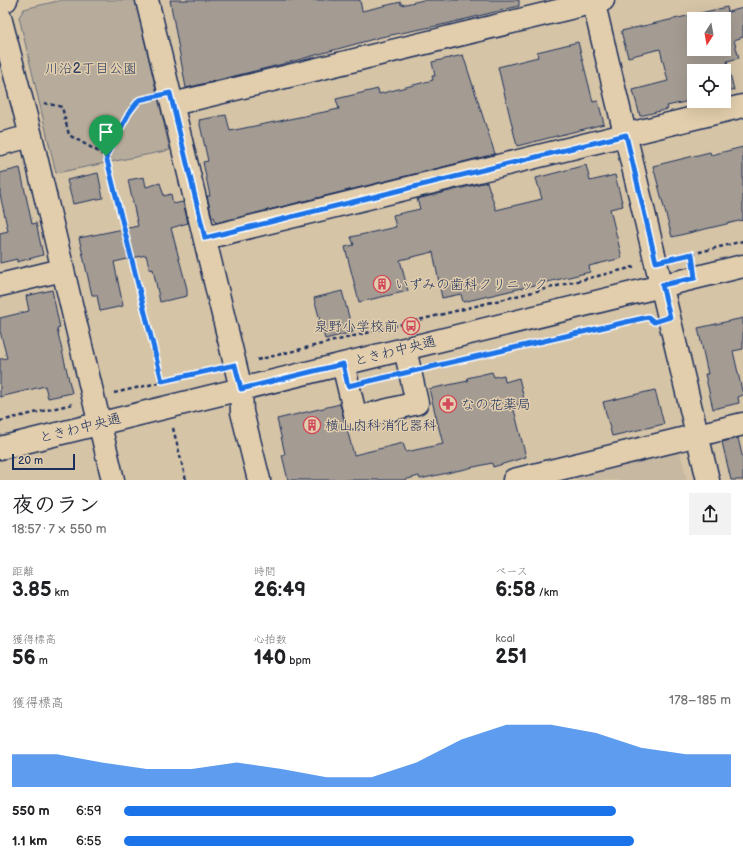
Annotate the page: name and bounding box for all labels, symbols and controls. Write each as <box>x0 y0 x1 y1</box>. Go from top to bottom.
north arrow <box>687 12 731 56</box>
map controls <box>687 12 731 108</box>
park label: 川沿2丁目公園 <box>45 60 137 77</box>
button: locate <box>687 64 731 108</box>
pin <box>89 115 123 156</box>
icon: arrive <box>95 121 117 143</box>
building icon: いずみの歯科クリニック <box>372 274 392 294</box>
place label: いずみの歯科クリニック <box>395 276 548 293</box>
bus stop icon: 泉野小学校前 <box>401 316 421 336</box>
place label: 泉野小学校前 <box>314 318 398 335</box>
street label: ときわ中央通 <box>352 333 438 369</box>
pharmacy icon: なの花薬局 <box>438 394 458 414</box>
place label: なの花薬局 <box>461 396 531 413</box>
street label: ときわ中央通 <box>37 410 123 446</box>
building icon: 横山内科消化器科 <box>302 415 322 435</box>
place label: 横山内科消化器科 <box>325 417 437 434</box>
scale bar <box>12 452 75 471</box>
text: 20 m <box>18 454 43 467</box>
text: 夜のラン <box>12 492 100 519</box>
button: share <box>689 493 731 535</box>
text: 18:57 · 7 × 550 m <box>12 521 106 537</box>
text: 距離 <box>12 565 34 578</box>
text: 時間 <box>254 565 276 578</box>
text: ペース <box>495 565 528 578</box>
text: 3.85 <box>12 578 52 602</box>
text: 26:49 <box>254 578 306 602</box>
text: 6:58 <box>495 578 536 602</box>
text: km <box>52 586 69 599</box>
text: /km <box>536 586 558 599</box>
text: kcal <box>495 632 515 645</box>
text: 獲得標高 <box>12 633 56 646</box>
text: 心拍数 <box>254 633 287 646</box>
text: 251 <box>495 645 527 669</box>
text: 56 <box>12 646 36 670</box>
text: 140 <box>254 646 286 670</box>
text: m <box>36 654 48 667</box>
text: bpm <box>286 654 311 667</box>
text: 178–185 m <box>669 692 731 708</box>
text: 獲得標高 <box>12 695 64 711</box>
text: 550 m <box>12 803 50 819</box>
text: 6:59 <box>76 803 102 819</box>
text: 1.1 km <box>12 833 47 849</box>
text: 6:55 <box>76 833 101 849</box>

